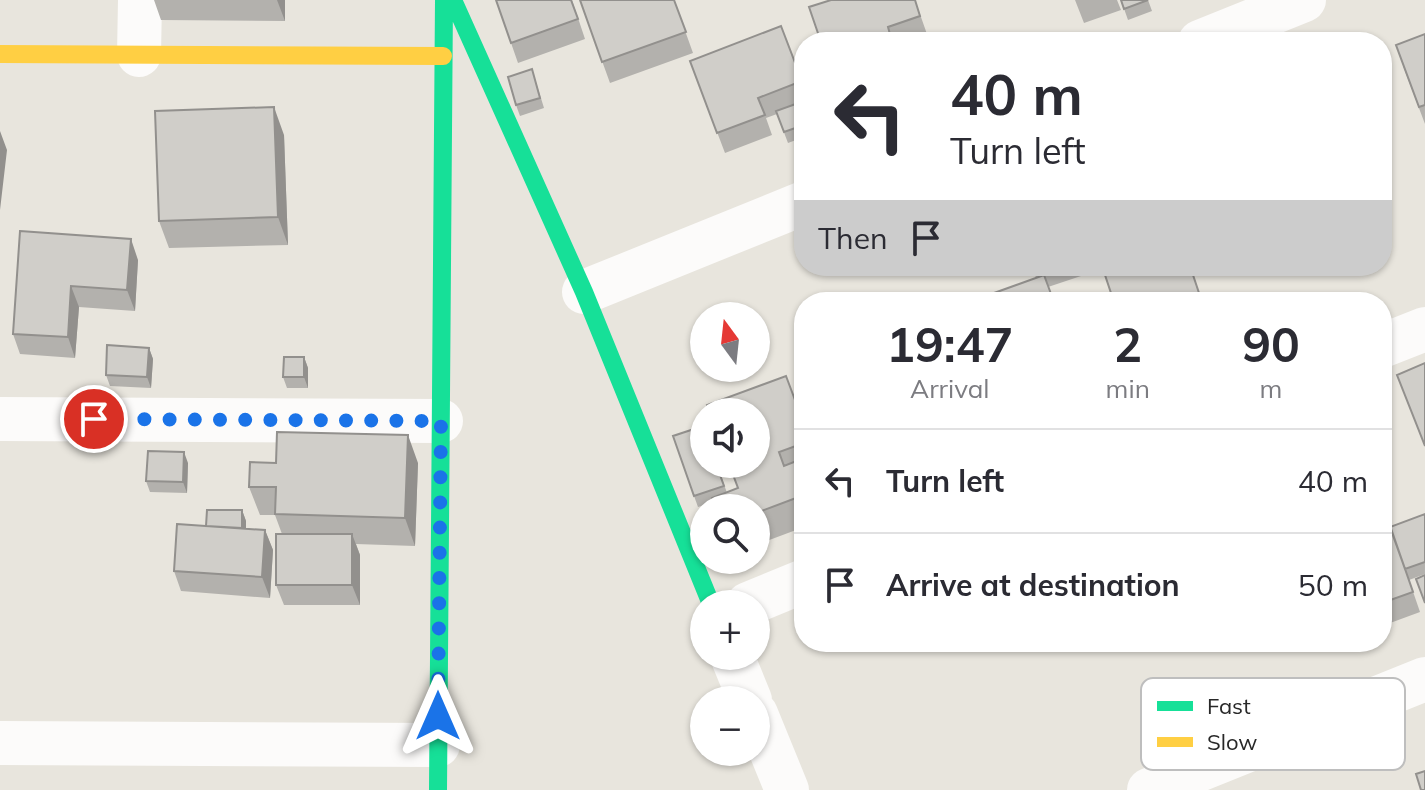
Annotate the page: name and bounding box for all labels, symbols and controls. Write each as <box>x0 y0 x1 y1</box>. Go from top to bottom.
text: 40 m <box>950 59 1083 129</box>
icon: left <box>818 64 922 168</box>
text: Turn left <box>950 128 1086 173</box>
icon: arrive <box>904 216 948 260</box>
text: Then <box>818 219 888 257</box>
north arrow <box>690 302 770 382</box>
map controls <box>690 302 770 766</box>
text: 19:47 <box>886 314 1013 374</box>
text: 2 <box>1113 314 1142 374</box>
text: 90 <box>1242 314 1300 374</box>
text: Arrival <box>910 372 990 405</box>
text: min <box>1106 372 1150 405</box>
text: m <box>1260 372 1282 405</box>
pin <box>60 385 128 453</box>
icon: arrive <box>72 397 116 441</box>
button: sound <box>690 398 770 478</box>
icon: left <box>818 459 862 503</box>
text: Turn left <box>886 462 1004 500</box>
text: 40 m <box>1298 462 1368 500</box>
button: search <box>690 494 770 574</box>
icon: arrive <box>818 563 862 607</box>
text: Arrive at destination <box>886 566 1180 604</box>
text: 50 m <box>1298 566 1368 604</box>
button: + <box>690 590 770 670</box>
position arrow <box>396 674 480 758</box>
legend <box>1141 678 1405 770</box>
button: − <box>690 686 770 766</box>
text: Fast <box>1207 692 1251 720</box>
text: Slow <box>1207 728 1257 756</box>

